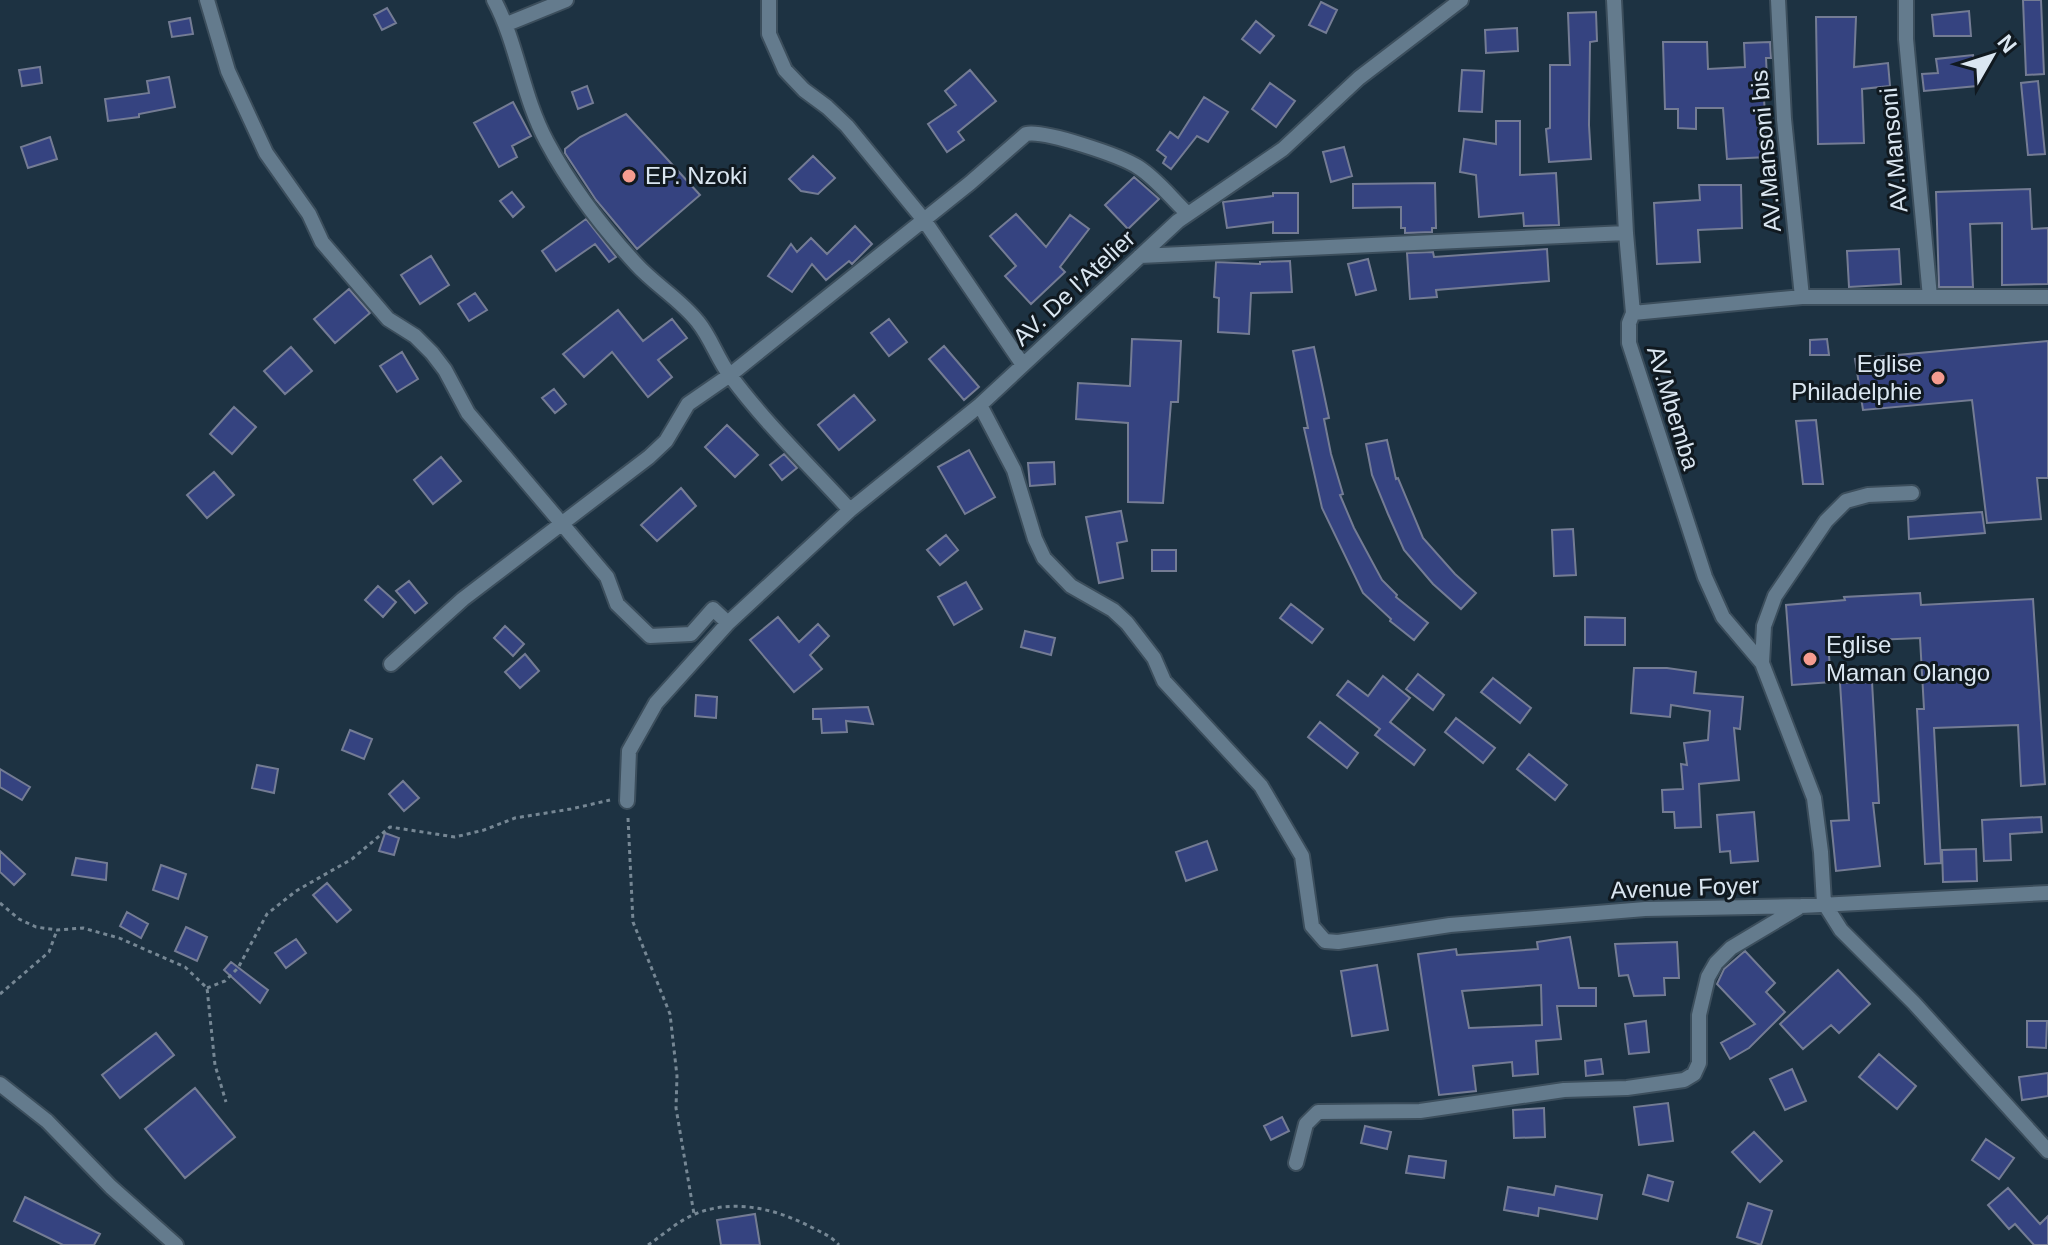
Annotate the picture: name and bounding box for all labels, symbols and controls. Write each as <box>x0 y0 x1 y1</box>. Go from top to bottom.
north arrow <box>1952 16 2032 96</box>
text: N <box>1992 30 2022 58</box>
street label: AV.Mansoni bis <box>1745 69 1786 233</box>
street label: AV.Mansoni <box>1875 86 1912 214</box>
place label: EP. Nzoki <box>645 162 747 189</box>
marker: EP. Nzoki <box>620 167 638 185</box>
street label: AV. De l'Atelier <box>1007 224 1140 351</box>
street label: AV.Mbemba <box>1642 343 1705 474</box>
place label: Eglise Philadelphie <box>1791 350 1922 405</box>
marker: Eglise Philadelphie <box>1929 369 1947 387</box>
place label: Eglise Maman Olango <box>1826 631 1990 686</box>
marker: Eglise Maman Olango <box>1801 650 1819 668</box>
street label: Avenue Foyer <box>1610 871 1760 904</box>

